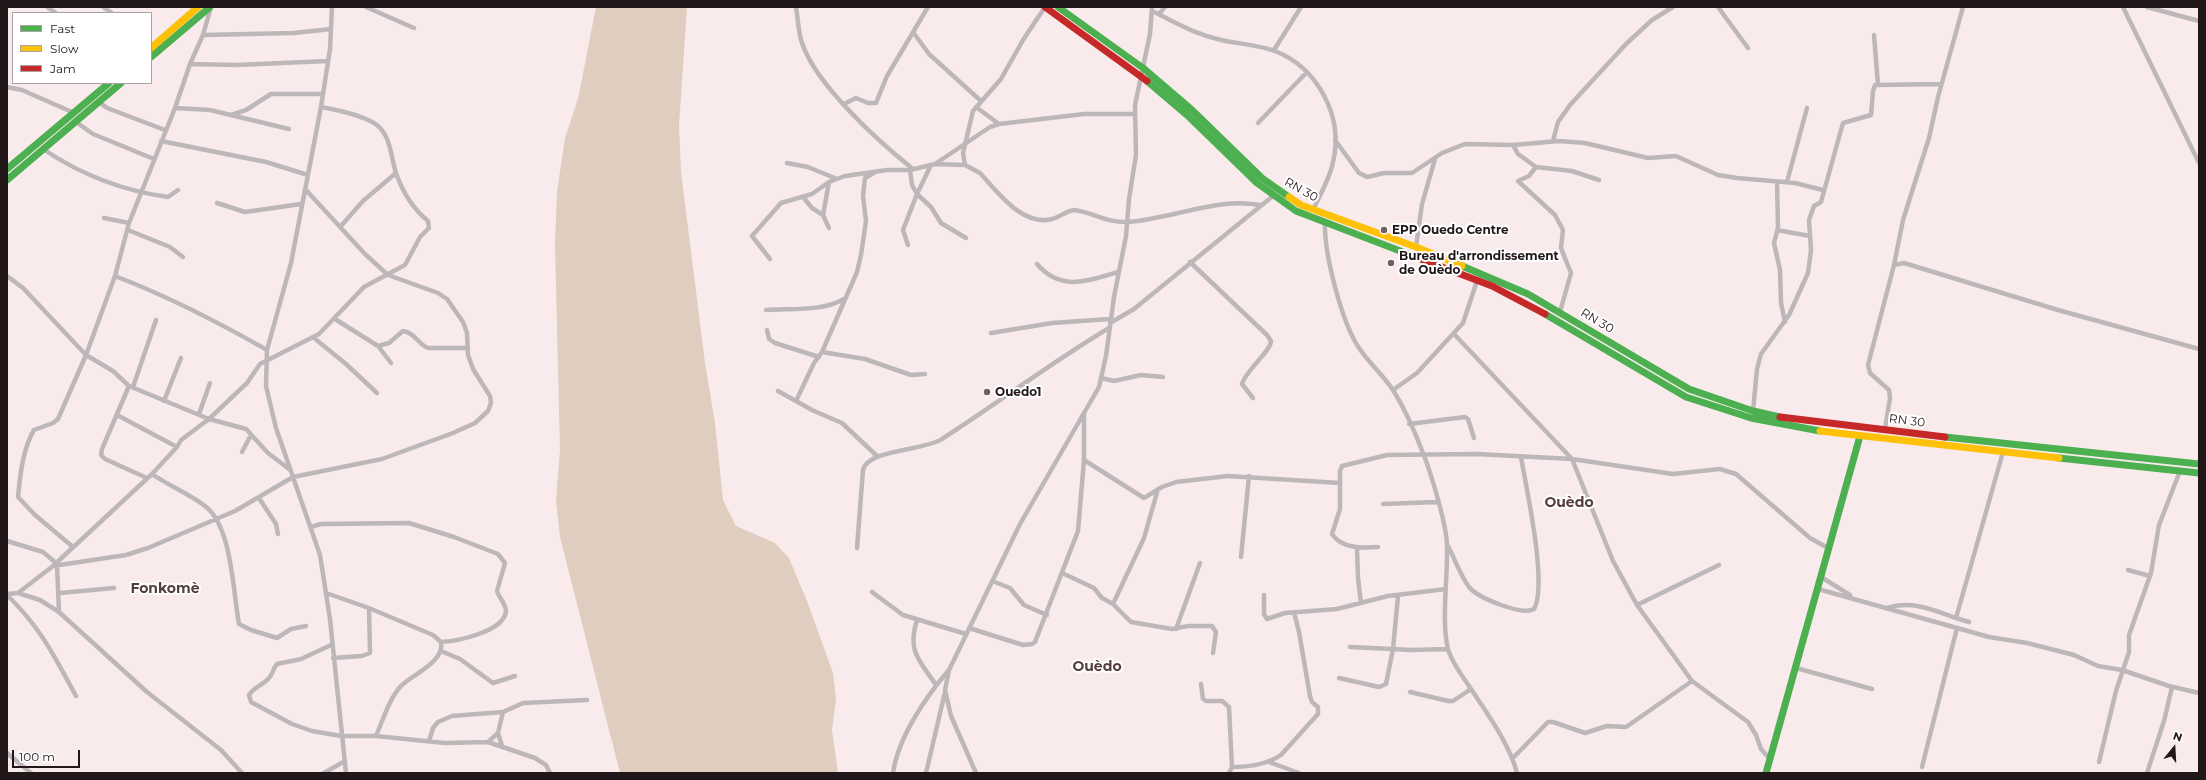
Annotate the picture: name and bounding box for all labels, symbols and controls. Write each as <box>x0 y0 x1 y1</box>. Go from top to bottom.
legend <box>12 12 152 84</box>
text: Fast <box>50 21 75 36</box>
text: Slow <box>50 41 79 56</box>
text: Jam <box>50 61 76 76</box>
street label: RN 30 <box>1282 175 1320 205</box>
place label: EPP Ouedo Centre <box>1392 223 1509 237</box>
marker: EPP Ouedo Centre <box>1379 225 1389 235</box>
place label: Bureau d'arrondissement de Ouèdo <box>1399 249 1559 277</box>
marker: Bureau d'arrondissement de Ouèdo <box>1386 258 1396 268</box>
street label: RN 30 <box>1578 305 1616 337</box>
place label: Ouedo1 <box>995 385 1042 399</box>
marker: Ouedo1 <box>982 387 992 397</box>
street label: RN 30 <box>1888 412 1926 430</box>
district label: Ouèdo <box>1544 495 1594 511</box>
district label: Fonkomè <box>130 581 200 597</box>
district label: Ouèdo <box>1072 659 1122 675</box>
north arrow <box>2154 728 2194 768</box>
text: N <box>2171 729 2184 745</box>
scale bar <box>14 742 82 768</box>
text: 100 m <box>19 749 55 764</box>

